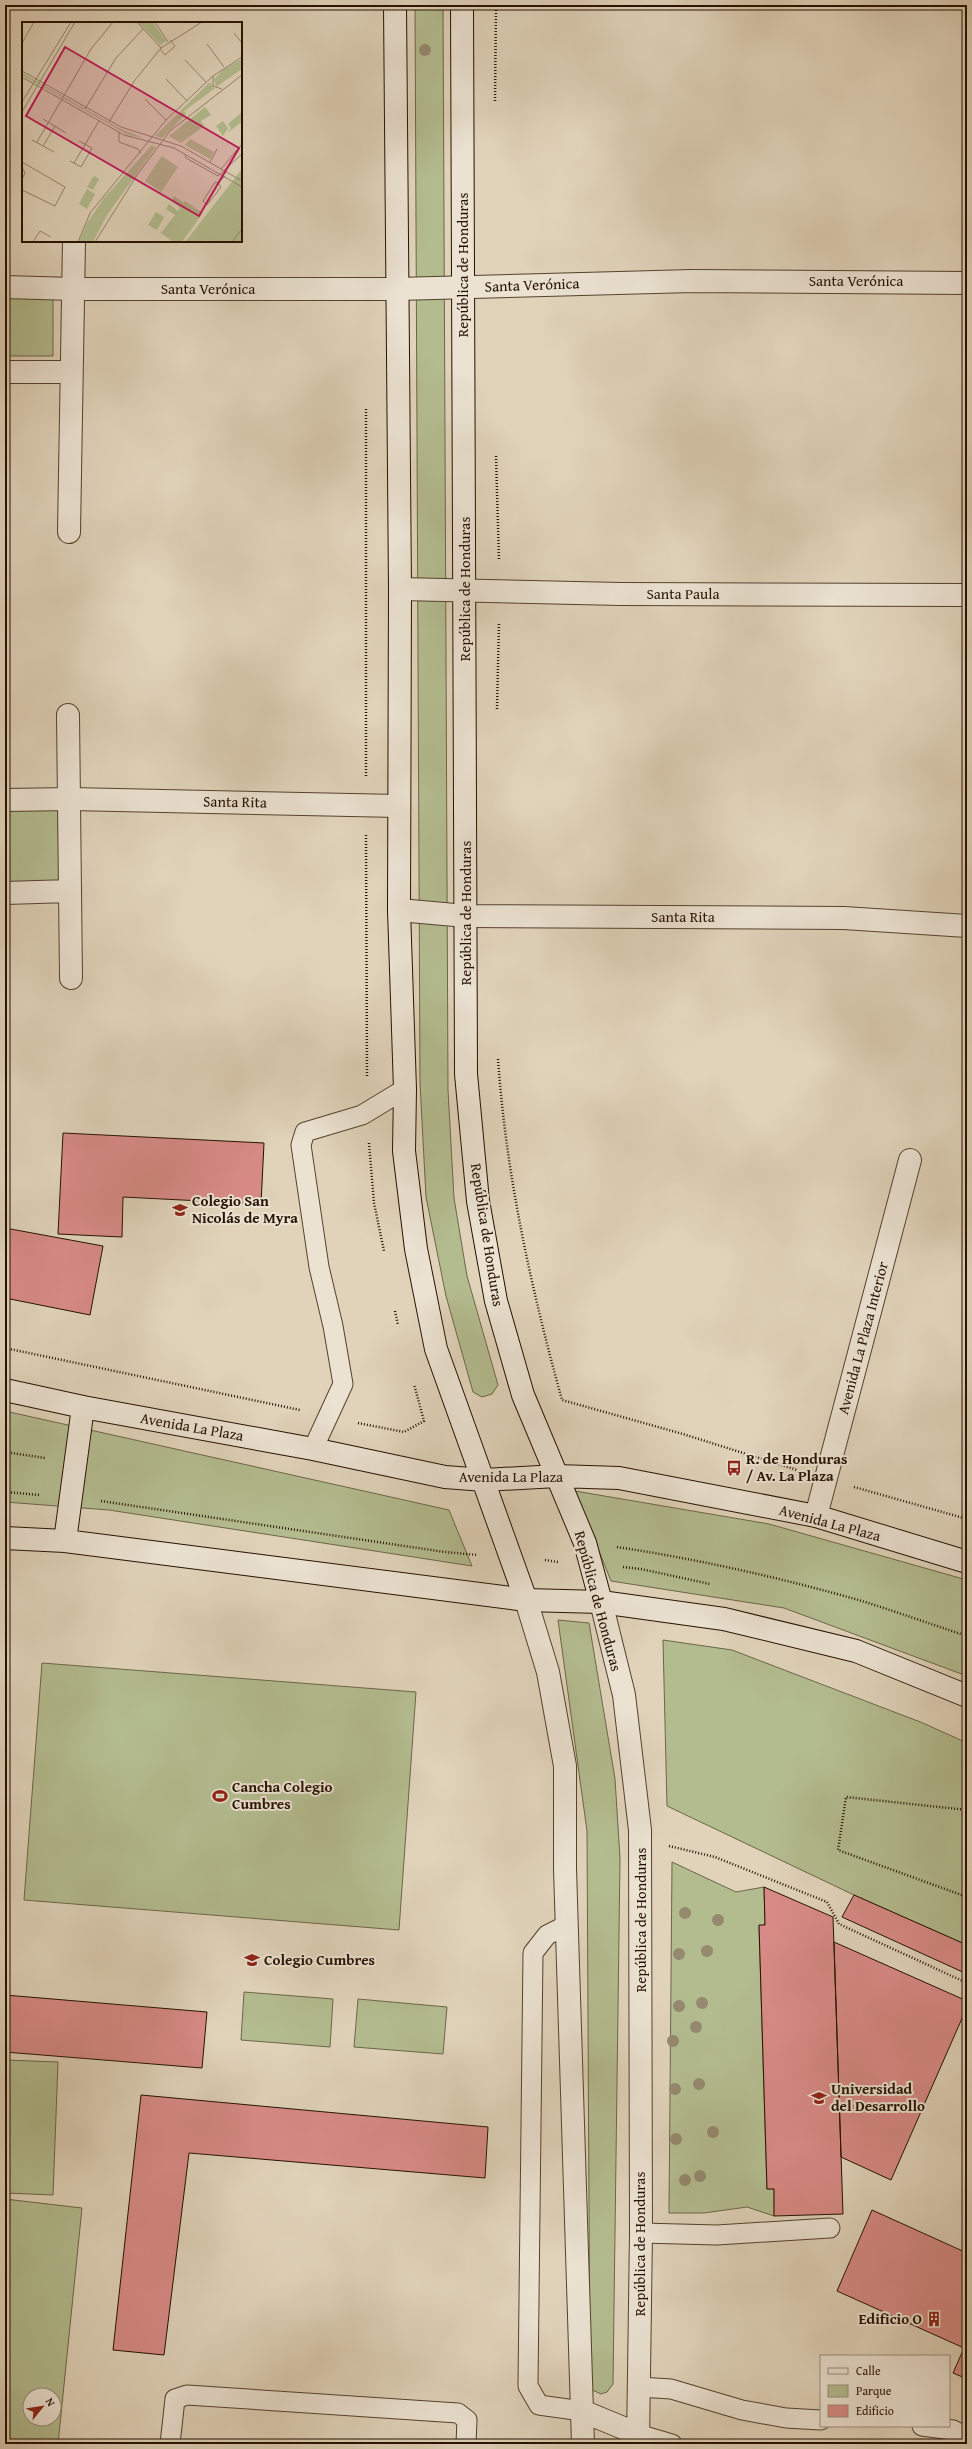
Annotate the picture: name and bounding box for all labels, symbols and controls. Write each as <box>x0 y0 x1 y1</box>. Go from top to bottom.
inset map <box>22 22 242 242</box>
street label: República de Honduras <box>452 193 473 337</box>
street label: Santa Verónica <box>809 270 903 291</box>
street label: Santa Verónica <box>484 272 580 297</box>
street label: Santa Verónica <box>161 278 255 299</box>
street label: República de Honduras <box>454 517 475 661</box>
street label: Santa Paula <box>646 583 720 604</box>
street label: Santa Rita <box>203 790 267 813</box>
street label: República de Honduras <box>455 841 476 985</box>
street label: Santa Rita <box>651 906 715 927</box>
street label: República de Honduras <box>466 1162 509 1308</box>
place label: Colegio San Nicolás de Myra <box>192 1190 298 1228</box>
school or university icon: Colegio San Nicolás de Myra <box>171 1201 189 1219</box>
street label: Avenida La Plaza Interior <box>832 1259 893 1416</box>
street label: Avenida La Plaza <box>139 1407 245 1446</box>
place label: R. de Honduras / Av. La Plaza <box>746 1448 847 1486</box>
bus stop icon: R. de Honduras / Av. La Plaza <box>725 1459 743 1477</box>
street label: Avenida La Plaza <box>459 1466 563 1487</box>
street label: Avenida La Plaza <box>777 1499 883 1546</box>
street label: República de Honduras <box>570 1528 627 1674</box>
place label: Cancha Colegio Cumbres <box>232 1776 333 1814</box>
sports icon: Cancha Colegio Cumbres <box>211 1787 229 1805</box>
street label: República de Honduras <box>630 1848 651 1992</box>
place label: Colegio Cumbres <box>264 1949 375 1970</box>
school or university icon: Colegio Cumbres <box>243 1951 261 1969</box>
place label: Universidad del Desarrollo <box>831 2078 925 2116</box>
school or university icon: Universidad del Desarrollo <box>810 2089 828 2107</box>
street label: República de Honduras <box>629 2172 650 2316</box>
place label: Edificio O <box>859 2308 922 2329</box>
building icon: Edificio O <box>925 2310 943 2328</box>
legend <box>820 2355 950 2427</box>
text: Calle <box>856 2362 881 2379</box>
text: Parque <box>856 2382 892 2399</box>
north arrow <box>22 2387 62 2427</box>
text: N <box>42 2395 60 2410</box>
text: Edificio <box>856 2402 894 2419</box>

